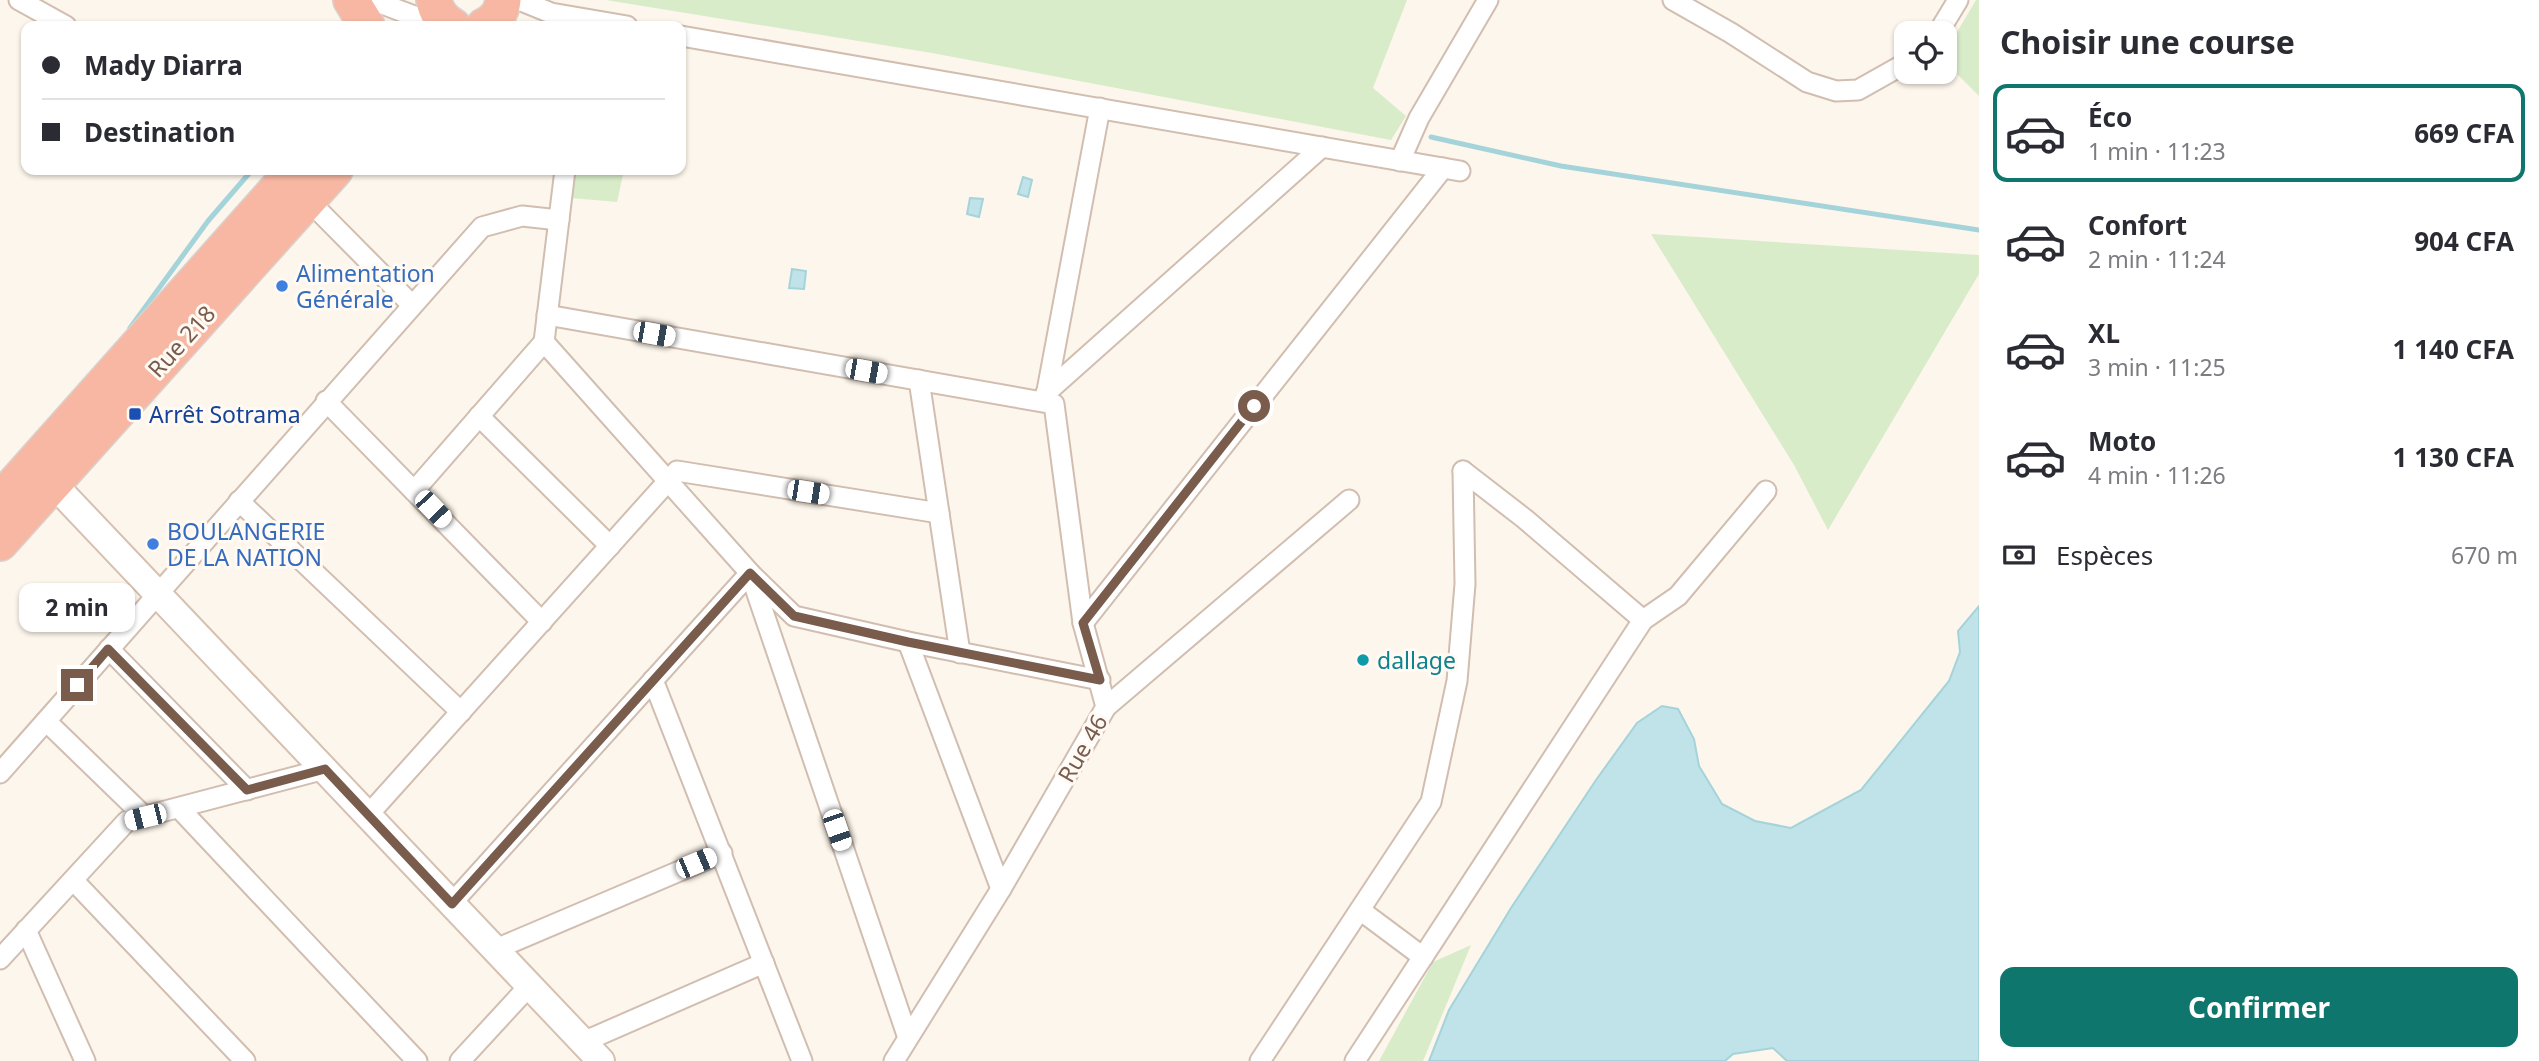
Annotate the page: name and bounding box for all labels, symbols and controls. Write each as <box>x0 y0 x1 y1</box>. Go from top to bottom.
text: Choisir une course <box>2000 20 2295 63</box>
map controls <box>1894 21 1957 84</box>
button: locate <box>1894 21 1957 84</box>
text: Mady Diarra <box>84 47 243 83</box>
text: Éco <box>2088 99 2132 135</box>
icon: car <box>2004 102 2067 165</box>
text: Destination <box>84 114 235 150</box>
text: 669 CFA <box>2414 115 2514 151</box>
text: 1 min · 11:23 <box>2088 135 2226 167</box>
text: Confort <box>2088 207 2187 243</box>
icon: car <box>2004 210 2067 273</box>
text: 904 CFA <box>2414 223 2514 259</box>
text: 2 min · 11:24 <box>2088 243 2226 275</box>
place label: Alimentation Générale <box>296 257 435 315</box>
marker: Alimentation Générale <box>274 278 290 294</box>
street label: Rue 218 <box>140 298 222 384</box>
text: XL <box>2088 315 2120 351</box>
icon: car <box>2004 318 2067 381</box>
car <box>632 320 677 348</box>
text: 1 140 CFA <box>2393 331 2514 367</box>
text: 3 min · 11:25 <box>2088 351 2226 383</box>
car <box>844 357 889 385</box>
route start <box>1238 390 1270 422</box>
place label: Arrêt Sotrama <box>149 398 301 430</box>
marker: Arrêt Sotrama <box>127 406 143 422</box>
text: Moto <box>2088 423 2156 459</box>
icon: car <box>2004 426 2067 489</box>
text: 1 130 CFA <box>2393 439 2514 475</box>
text: 4 min · 11:26 <box>2088 459 2226 491</box>
car <box>786 478 831 506</box>
car <box>411 487 456 531</box>
place label: BOULANGERIE DE LA NATION <box>167 515 325 573</box>
marker: BOULANGERIE DE LA NATION <box>145 536 161 552</box>
icon: cash <box>2000 536 2038 574</box>
text: Espèces <box>2056 537 2153 573</box>
text: 670 m <box>2451 539 2518 571</box>
callout: 2 min <box>19 584 135 632</box>
text: 2 min <box>45 591 109 623</box>
place label: dallage <box>1377 644 1456 676</box>
marker: dallage <box>1355 652 1371 668</box>
route end <box>61 669 93 701</box>
street label: Rue 46 <box>1050 708 1114 788</box>
car <box>123 802 168 832</box>
car <box>821 807 854 853</box>
car <box>673 845 720 881</box>
button: Confirmer <box>2000 967 2518 1047</box>

